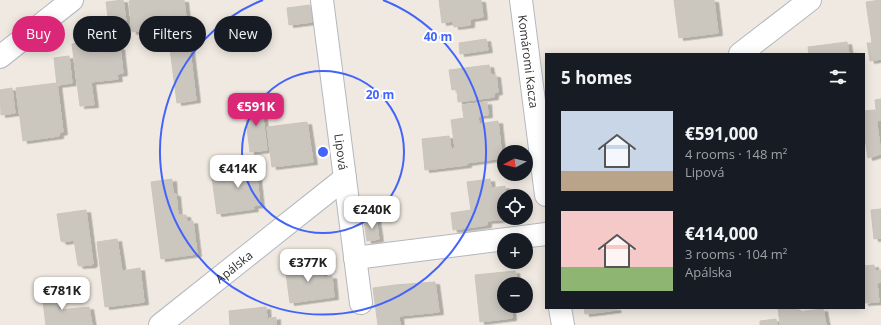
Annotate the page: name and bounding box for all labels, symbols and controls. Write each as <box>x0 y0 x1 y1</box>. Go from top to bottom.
street label: Komáromi Kacza <box>514 14 543 109</box>
chip: Buy <box>12 16 65 52</box>
chip: Rent <box>73 16 131 52</box>
chip: Filters <box>139 16 206 52</box>
chip: New <box>214 16 272 52</box>
text: 40 m <box>424 28 452 45</box>
text: 5 homes <box>561 66 632 89</box>
icon: filters <box>827 66 849 88</box>
text: 20 m <box>366 86 394 103</box>
pin: €591K <box>228 93 284 127</box>
text: €591K <box>237 97 275 115</box>
text: €591,000 <box>685 122 758 145</box>
icon: home <box>593 127 641 175</box>
street label: Lipová <box>331 133 352 171</box>
centre of rings <box>316 145 330 159</box>
north arrow <box>497 145 533 181</box>
map controls <box>497 145 533 313</box>
text: 4 rooms · 148 m² <box>685 145 787 163</box>
pin: €414K <box>210 155 266 189</box>
text: €414K <box>219 159 257 177</box>
text: Lipová <box>685 163 725 181</box>
button: locate <box>497 189 533 225</box>
pin: €240K <box>344 196 400 230</box>
text: €240K <box>353 200 391 218</box>
text: €414,000 <box>685 222 758 245</box>
icon: home <box>593 227 641 275</box>
button: + <box>497 233 533 269</box>
text: 3 rooms · 104 m² <box>685 245 787 263</box>
street label: Apálska <box>211 246 256 287</box>
pin: €377K <box>280 249 336 283</box>
text: €377K <box>289 253 327 271</box>
text: Apálska <box>685 263 732 281</box>
pin: €781K <box>34 277 90 311</box>
button: − <box>497 277 533 313</box>
text: €781K <box>43 281 81 299</box>

